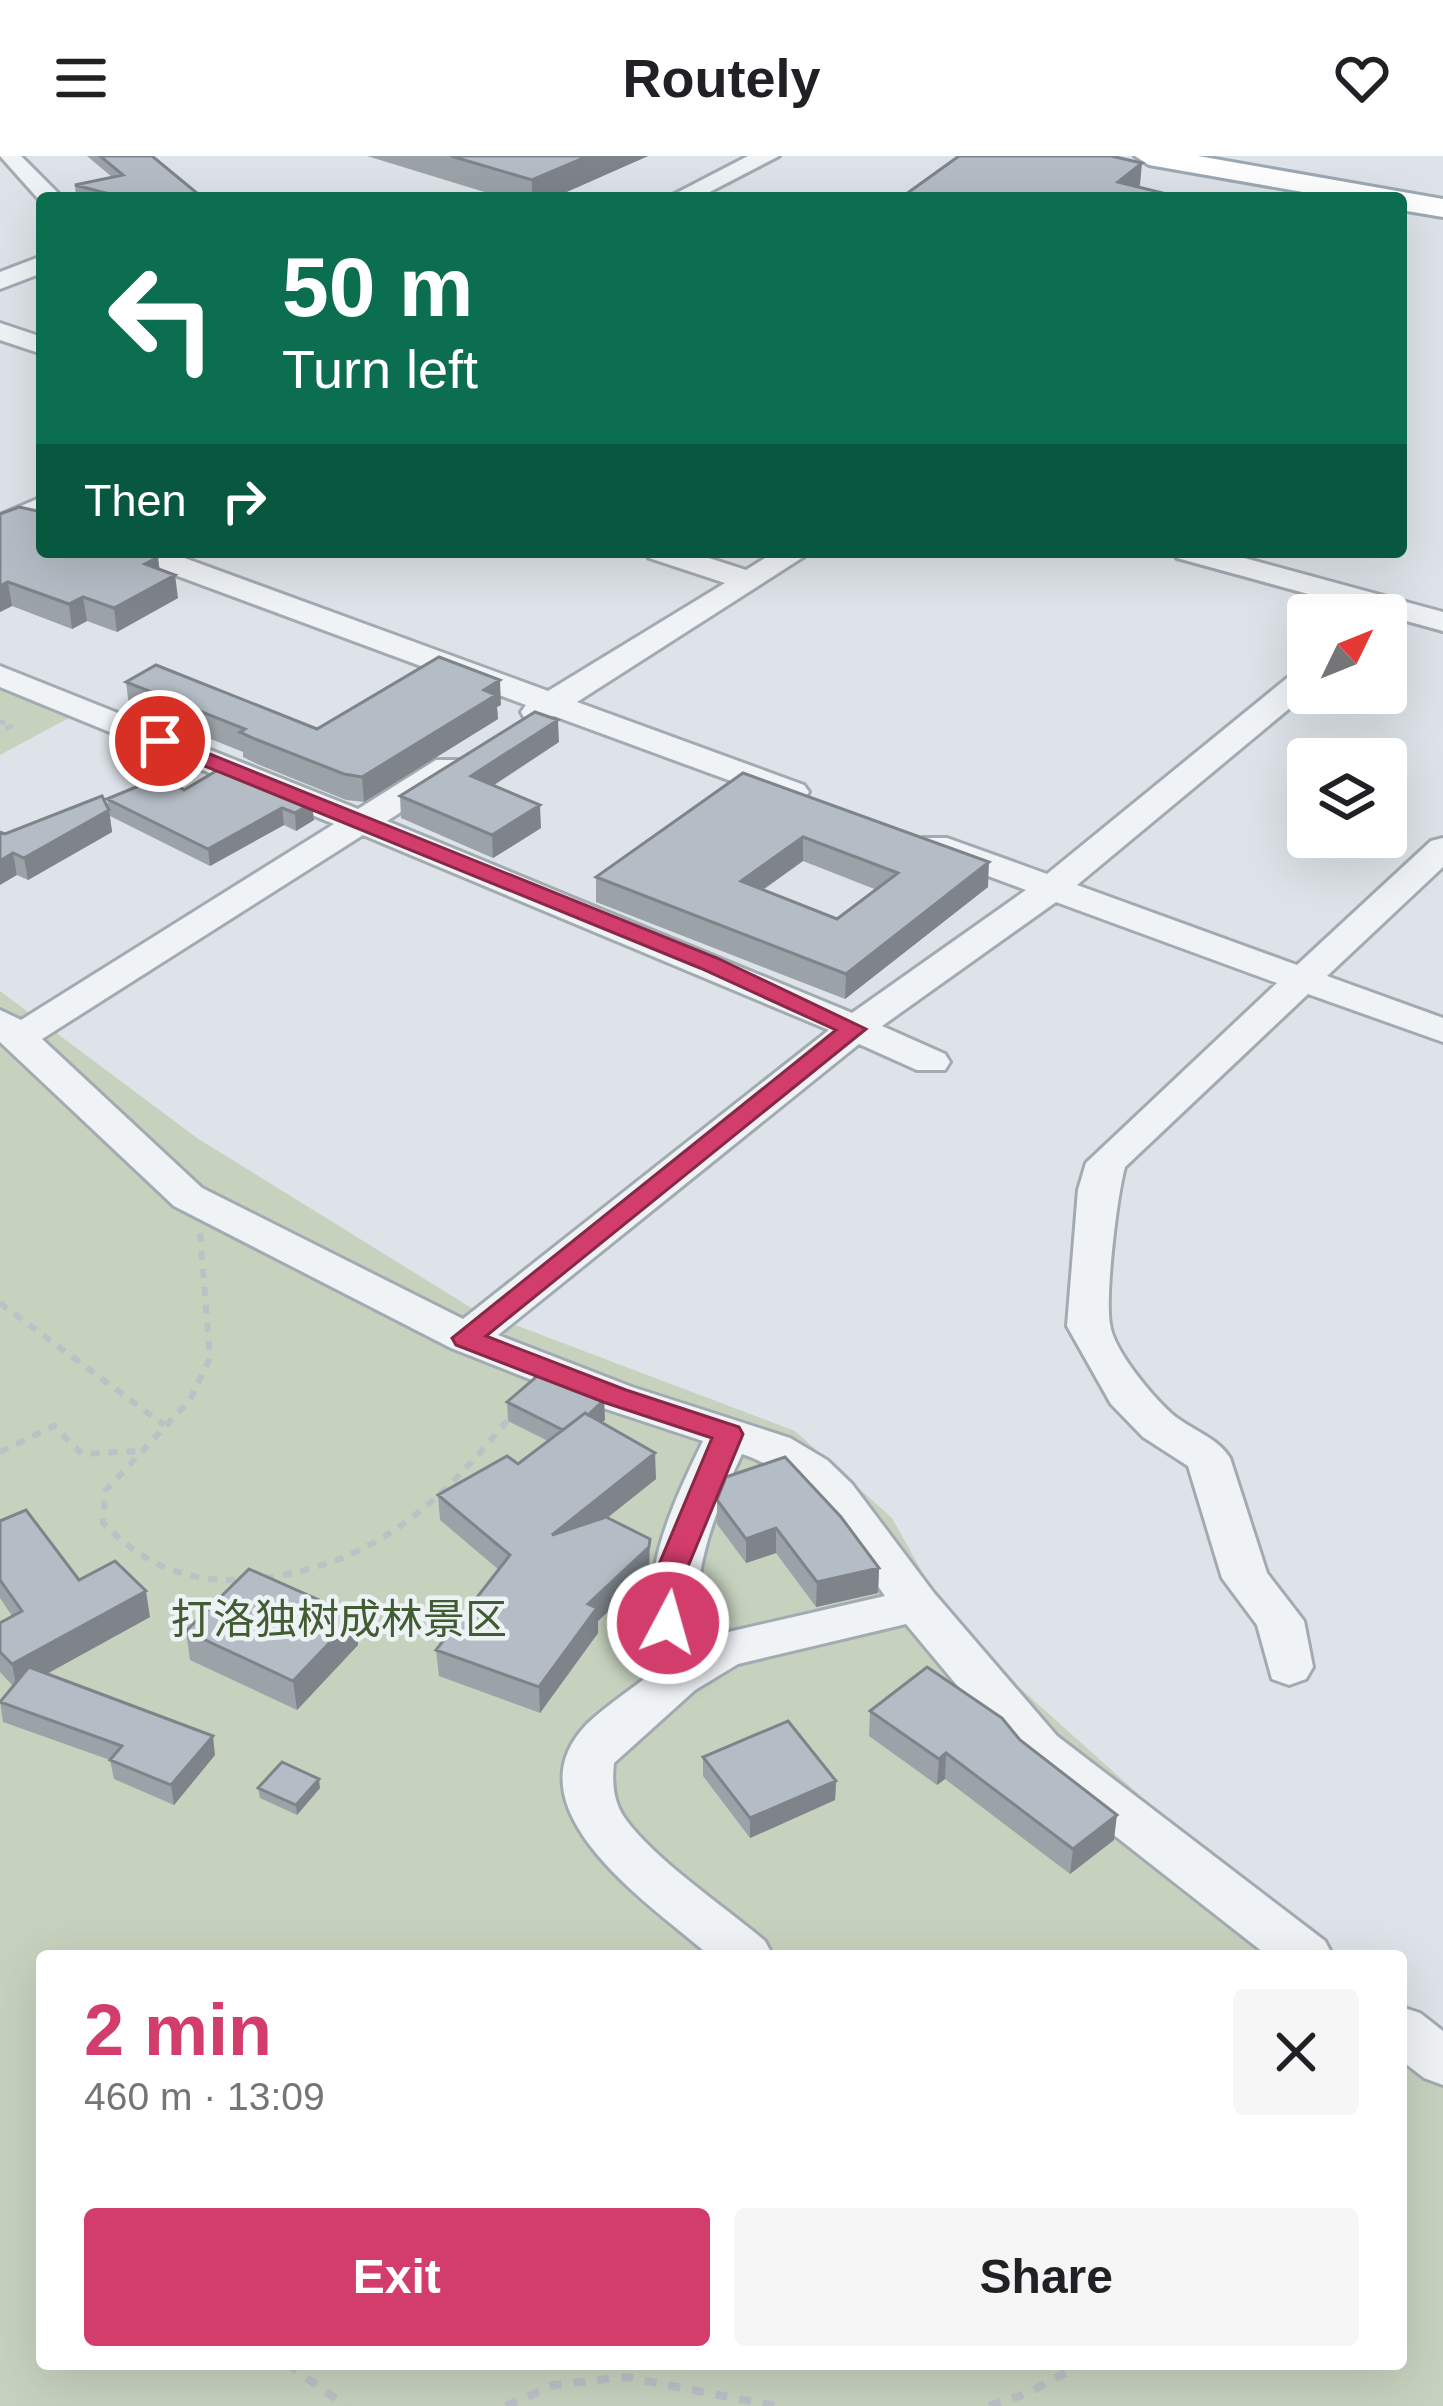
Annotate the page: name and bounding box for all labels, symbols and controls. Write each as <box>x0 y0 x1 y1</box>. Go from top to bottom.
icon: menu <box>48 45 114 111</box>
icon: heart <box>1329 45 1395 111</box>
text: Routely <box>622 48 821 108</box>
icon: left <box>84 240 240 396</box>
text: 50 m <box>282 240 473 334</box>
text: Turn left <box>282 339 478 399</box>
icon: right <box>211 468 277 534</box>
text: Then <box>84 475 187 526</box>
north arrow <box>1287 594 1407 714</box>
map controls <box>1287 594 1407 858</box>
pin <box>109 690 211 792</box>
icon: arrive <box>127 708 193 774</box>
button: layers <box>1287 738 1407 858</box>
position arrow <box>605 1560 731 1686</box>
park label: 打洛独树成林景区 <box>171 1596 507 1643</box>
button: close <box>1233 1989 1359 2115</box>
text: 2 min <box>84 1990 272 2070</box>
text: 460 m · 13:09 <box>84 2075 325 2118</box>
button: Exit <box>84 2208 710 2346</box>
button: Share <box>734 2208 1359 2346</box>

